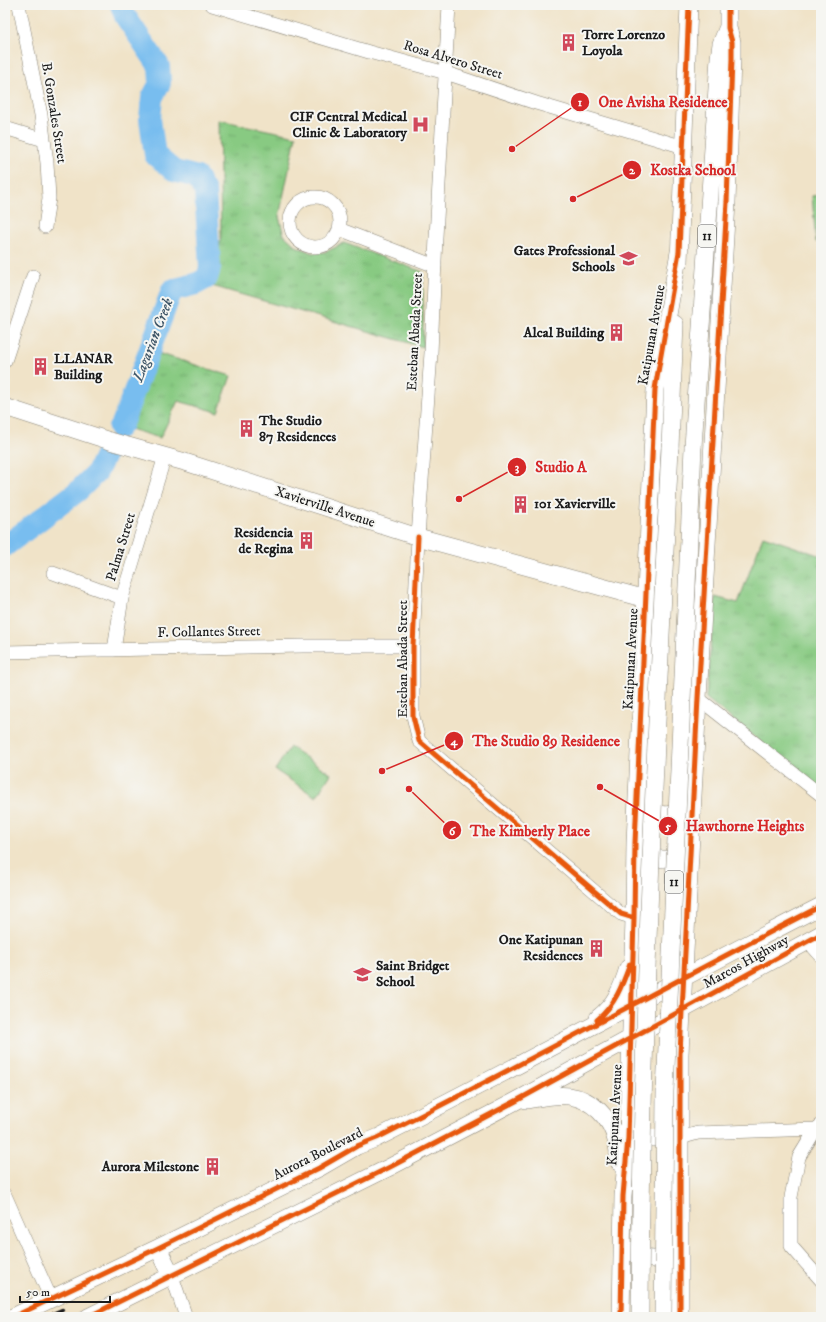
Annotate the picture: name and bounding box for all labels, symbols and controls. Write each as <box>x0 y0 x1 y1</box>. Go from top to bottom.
place label: Torre Lorenzo Loyola <box>581 26 665 60</box>
building icon: Torre Lorenzo Loyola <box>559 33 579 53</box>
street label: Rosa Alvero Street <box>401 36 505 84</box>
street label: B. Gonzales Street <box>37 61 71 165</box>
callout: One Avisha Residence <box>570 88 736 115</box>
text: One Avisha Residence <box>598 93 728 112</box>
text: 1 <box>578 95 583 110</box>
place label: CIF Central Medical Clinic & Laboratory <box>290 108 408 142</box>
hospital icon: CIF Central Medical Clinic & Laboratory <box>410 115 430 135</box>
callout: Kostka School <box>622 156 744 183</box>
text: Kostka School <box>650 161 736 180</box>
text: 2 <box>629 163 636 178</box>
road number: 11 <box>698 225 716 247</box>
place label: Gates Professional Schools <box>514 242 616 276</box>
school or university icon: Gates Professional Schools <box>618 249 638 269</box>
street label: Esteban Abada Street <box>403 272 427 391</box>
street label: Katipunan Avenue <box>634 283 670 387</box>
water label: Lagarian Creek <box>128 295 178 385</box>
building icon: Alcal Building <box>607 323 627 343</box>
place label: Alcal Building <box>523 324 605 342</box>
place label: LLANAR Building <box>54 350 113 384</box>
building icon: LLANAR Building <box>31 357 51 377</box>
place label: The Studio 87 Residences <box>258 412 337 446</box>
building icon: The Studio 87 Residences <box>236 419 256 439</box>
callout: Studio A <box>507 453 594 480</box>
text: Studio A <box>535 458 587 477</box>
text: 3 <box>515 460 520 475</box>
street label: Xavierville Avenue <box>273 482 378 532</box>
building icon: 101 Xavierville <box>511 494 531 514</box>
place label: 101 Xavierville <box>534 495 616 513</box>
street label: Palma Street <box>102 510 140 584</box>
place label: Residencia de Regina <box>234 524 294 558</box>
building icon: Residencia de Regina <box>296 531 316 551</box>
street label: Esteban Abada Street <box>394 599 412 718</box>
street label: Katipunan Avenue <box>619 608 643 710</box>
street label: F. Collantes Street <box>157 622 261 642</box>
callout: The Studio 89 Residence <box>444 727 628 754</box>
text: The Studio 89 Residence <box>471 732 621 751</box>
text: 4 <box>450 734 459 749</box>
callout: Hawthorne Heights <box>658 812 812 839</box>
callout: The Kimberly Place <box>442 817 598 844</box>
text: Hawthorne Heights <box>686 817 804 836</box>
text: 5 <box>664 819 671 834</box>
text: The Kimberly Place <box>469 822 591 841</box>
text: 6 <box>449 824 456 839</box>
road number: 11 <box>665 871 683 893</box>
place label: One Katipunan Residences <box>499 931 584 965</box>
street label: Marcos Highway <box>700 931 792 993</box>
building icon: One Katipunan Residences <box>586 938 606 958</box>
place label: Saint Bridget School <box>376 957 450 991</box>
school or university icon: Saint Bridget School <box>353 964 373 984</box>
street label: Katipunan Avenue <box>603 1064 627 1166</box>
street label: Aurora Boulevard <box>270 1124 366 1184</box>
building icon: Aurora Milestone <box>202 1157 222 1177</box>
place label: Aurora Milestone <box>101 1158 199 1176</box>
scale bar <box>20 1278 110 1304</box>
text: 50 m <box>26 1285 50 1300</box>

